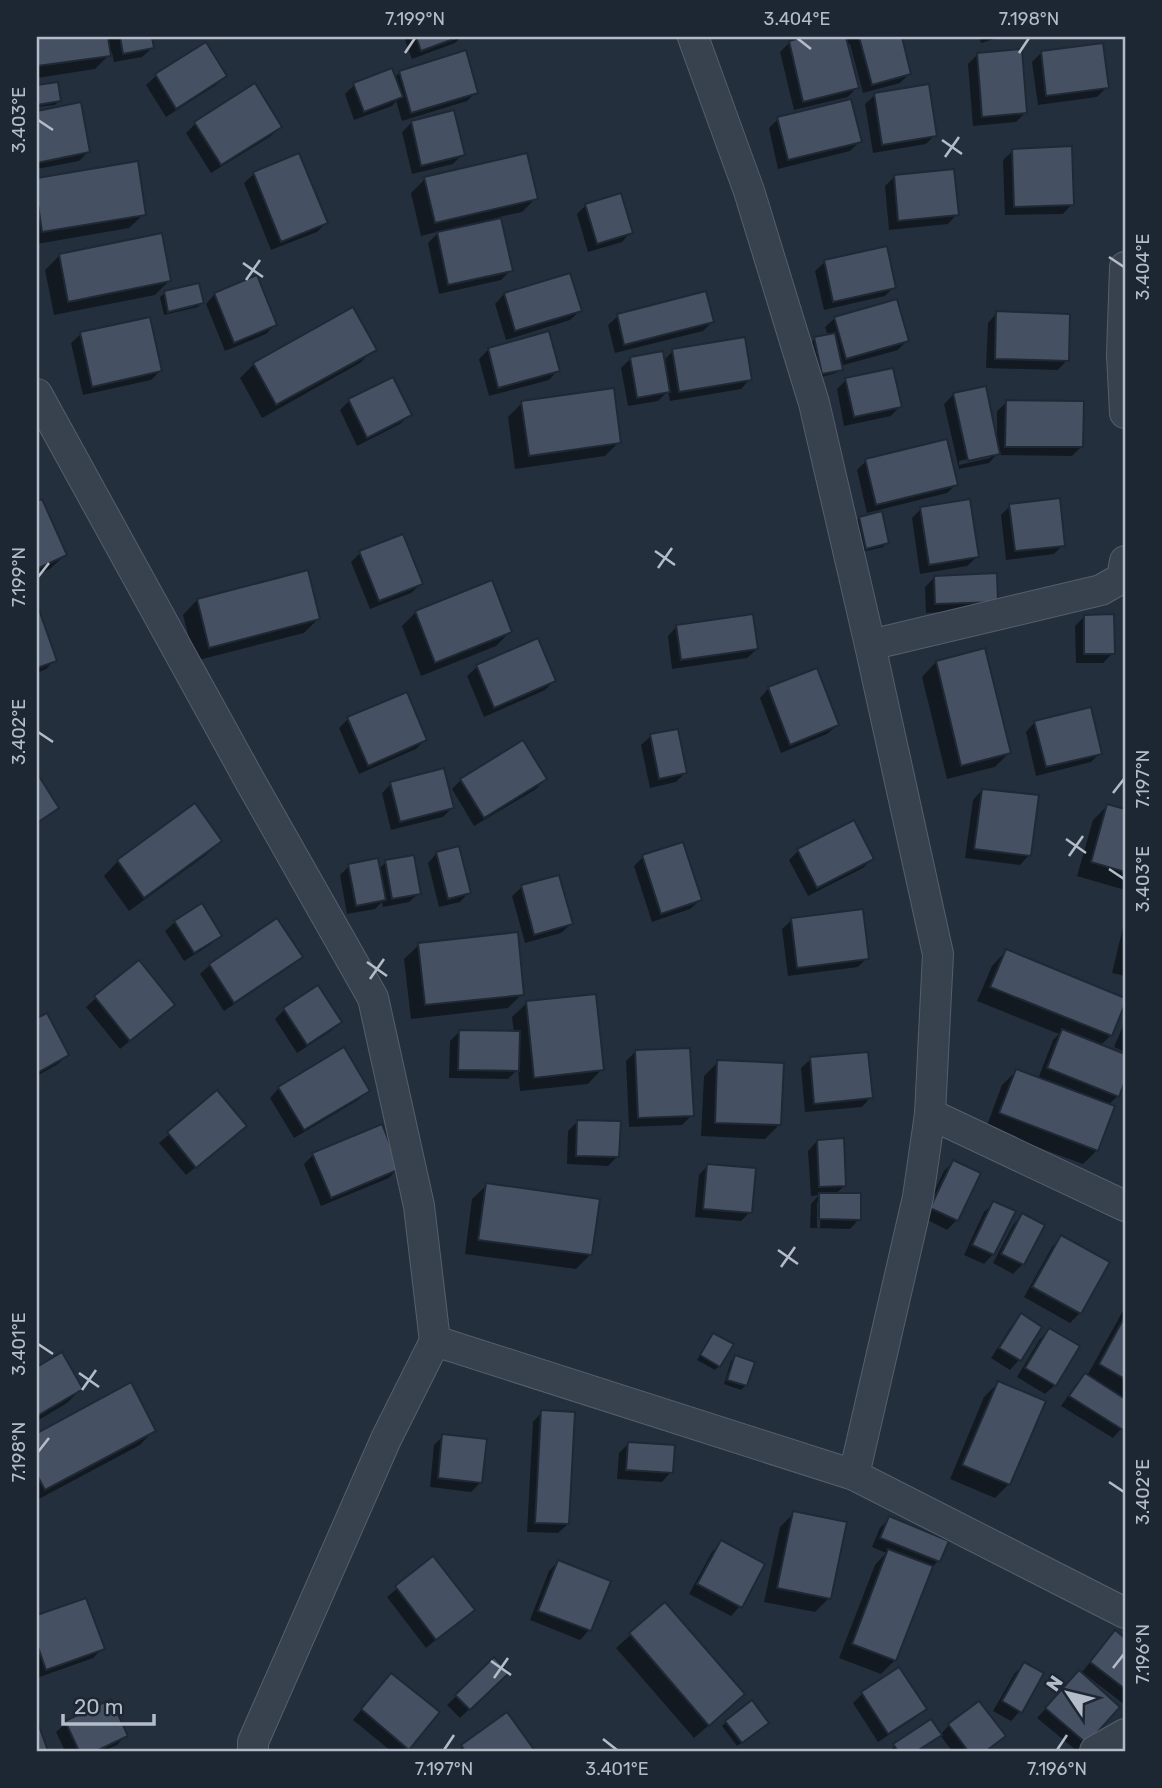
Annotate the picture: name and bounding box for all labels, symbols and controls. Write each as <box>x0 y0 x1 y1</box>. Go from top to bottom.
text: 7.199°N <box>385 8 445 30</box>
text: 3.404°E <box>764 8 830 30</box>
text: 7.198°N <box>999 8 1059 30</box>
text: 3.403°E <box>8 87 30 153</box>
text: 3.404°E <box>1132 234 1154 300</box>
text: 7.199°N <box>8 547 30 607</box>
text: 3.402°E <box>8 699 30 765</box>
text: 7.197°N <box>1132 750 1154 808</box>
text: 3.403°E <box>1132 846 1154 912</box>
text: 3.401°E <box>8 1312 30 1376</box>
text: 7.198°N <box>8 1422 30 1482</box>
text: 3.402°E <box>1132 1459 1154 1525</box>
text: 7.196°N <box>1132 1624 1154 1684</box>
north arrow <box>1032 1658 1102 1728</box>
text: N <box>1041 1671 1068 1696</box>
scale bar <box>63 1683 154 1727</box>
text: 20 m <box>74 1694 123 1719</box>
text: 7.197°N <box>415 1758 473 1780</box>
text: 3.401°E <box>585 1758 649 1780</box>
text: 7.196°N <box>1027 1758 1087 1780</box>

